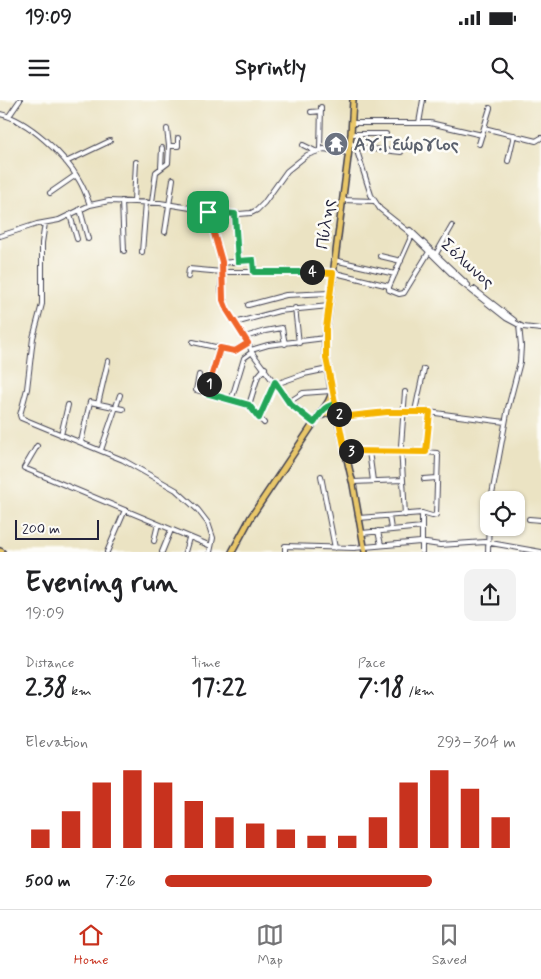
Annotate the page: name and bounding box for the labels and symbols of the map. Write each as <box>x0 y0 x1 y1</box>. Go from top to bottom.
temple icon: Αγ.Γεώργιος <box>323 131 349 157</box>
place label: Αγ.Γεώργιος <box>354 133 459 157</box>
pin <box>187 191 229 233</box>
street label: Πύλης <box>311 197 341 251</box>
street label: Σόλωνος <box>435 233 500 294</box>
pin: 4 <box>300 260 324 284</box>
pin: 1 <box>196 372 222 396</box>
pin: 2 <box>326 402 352 426</box>
pin: 3 <box>338 438 364 464</box>
scale bar <box>15 517 99 540</box>

